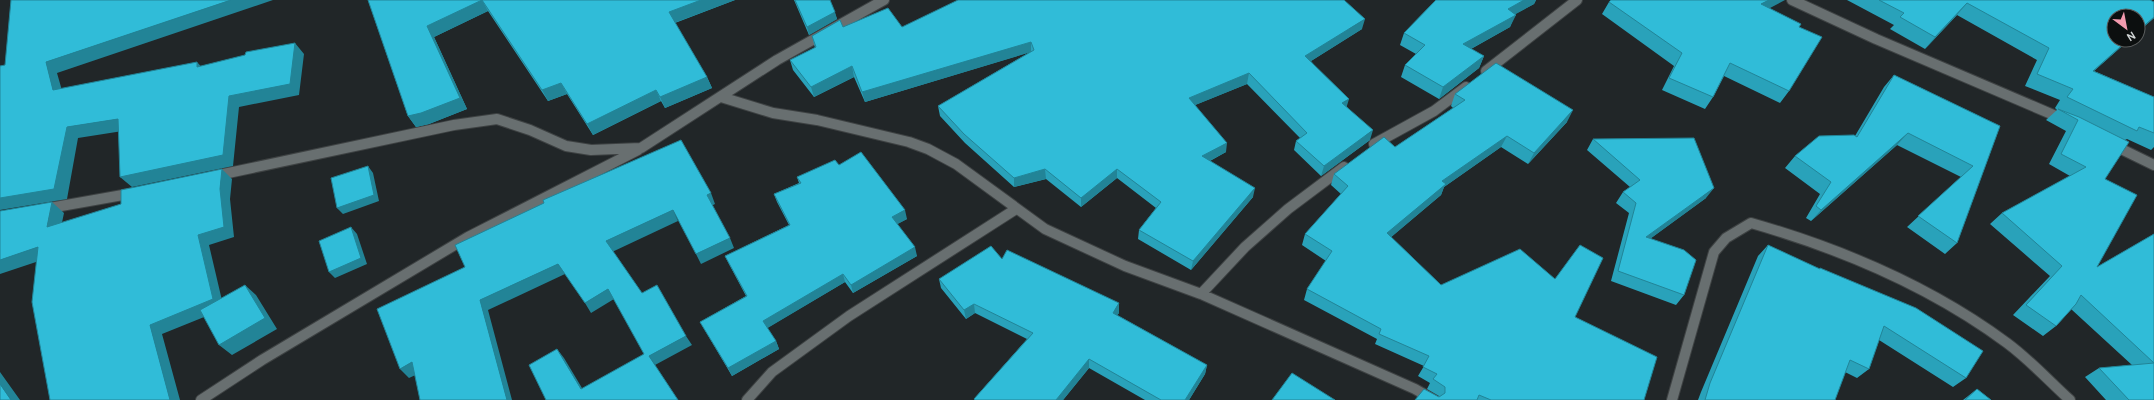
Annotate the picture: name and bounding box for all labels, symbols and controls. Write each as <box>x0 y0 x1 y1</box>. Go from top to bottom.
north arrow <box>2106 8 2146 48</box>
text: N <box>2124 28 2138 44</box>

